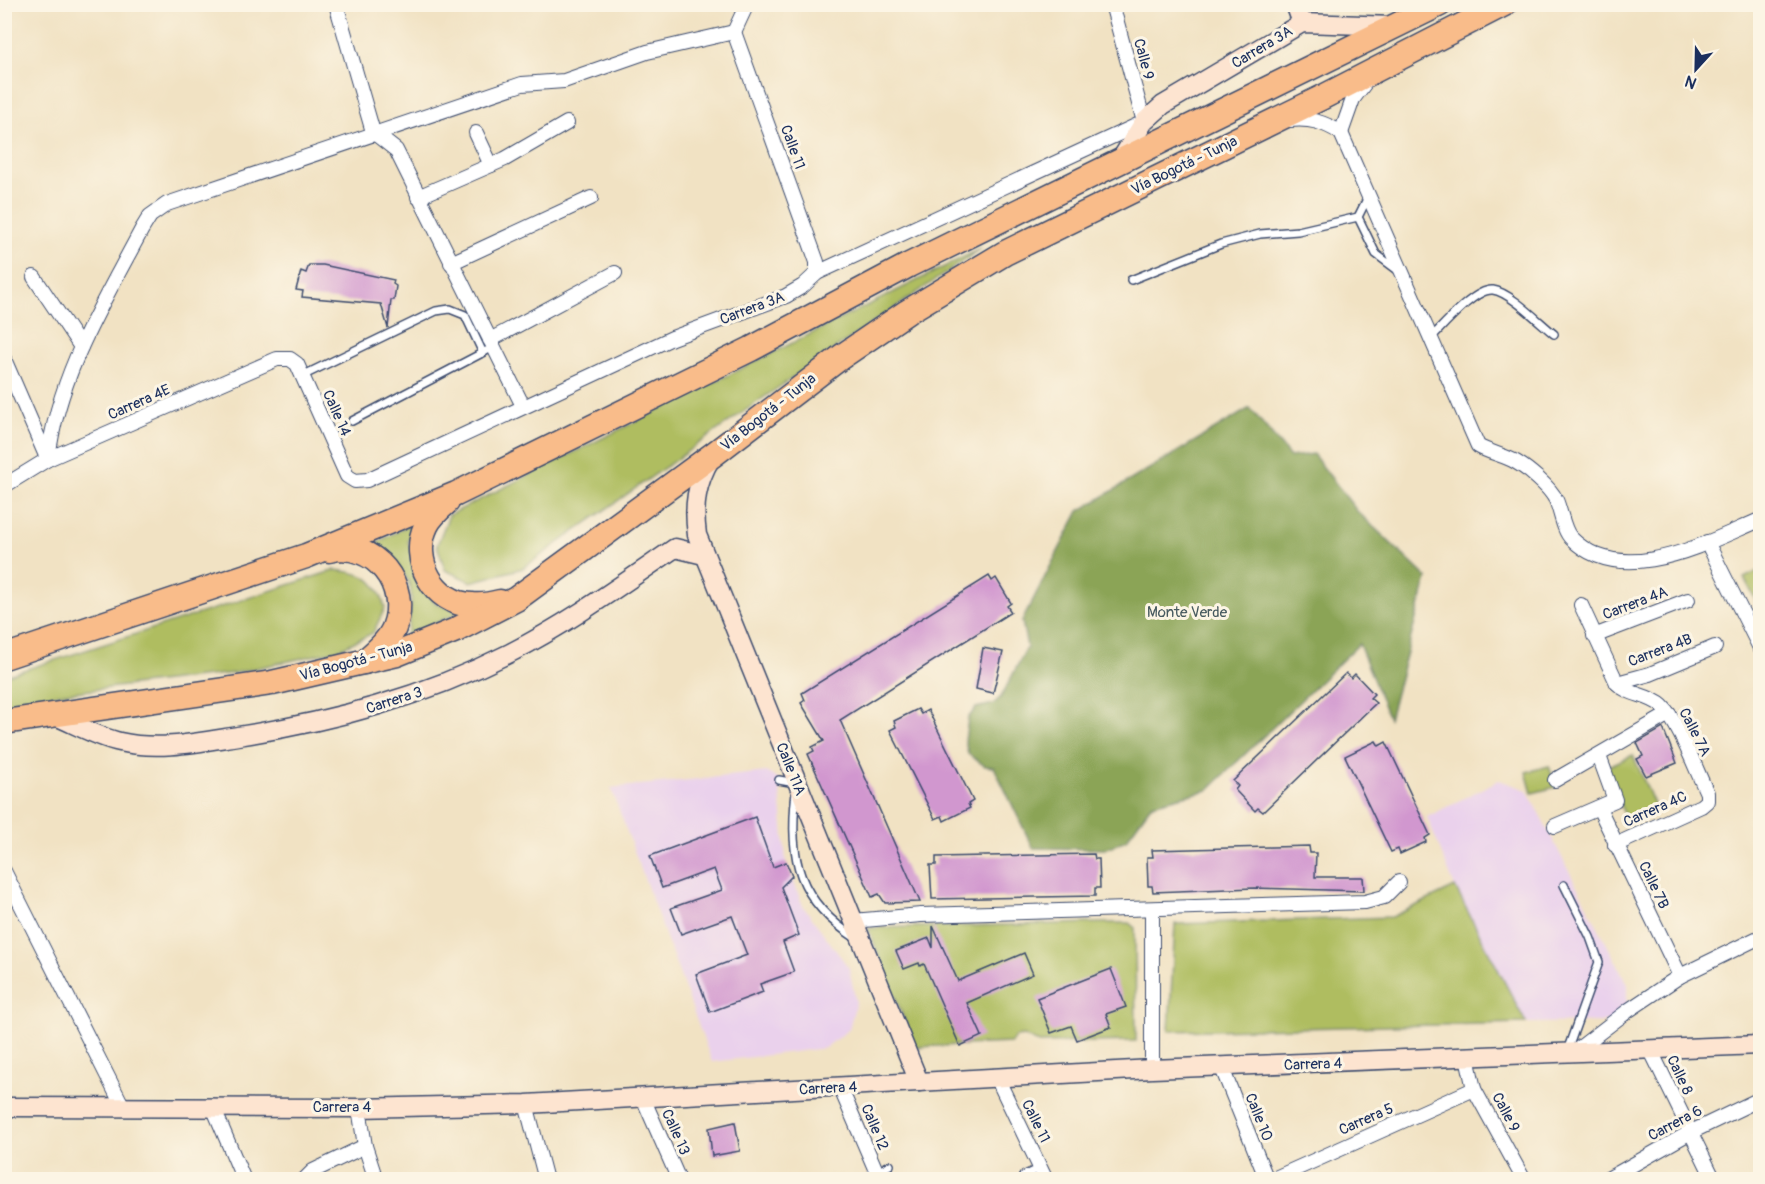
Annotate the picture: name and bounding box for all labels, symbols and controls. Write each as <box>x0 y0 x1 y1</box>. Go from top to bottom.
street label: Carrera 3A <box>1228 22 1296 73</box>
street label: Calle 9 <box>1129 37 1158 82</box>
north arrow <box>1666 39 1726 99</box>
text: N <box>1682 71 1700 93</box>
street label: Calle 11 <box>776 122 809 172</box>
street label: Vía Bogotá - Tunja <box>1128 132 1240 199</box>
street label: Carrera 3A <box>717 287 787 329</box>
street label: Vía Bogotá - Tunja <box>717 369 820 456</box>
street label: Carrera 4E <box>105 380 173 425</box>
street label: Calle 14 <box>318 387 355 440</box>
street label: Carrera 4A <box>1600 582 1671 625</box>
park label: Monte Verde <box>1147 603 1228 622</box>
street label: Carrera 4B <box>1626 630 1695 671</box>
street label: Vía Bogotá - Tunja <box>298 637 415 686</box>
street label: Carrera 3 <box>364 682 425 718</box>
street label: Calle 7A <box>1674 705 1715 760</box>
street label: Calle 11A <box>771 740 810 799</box>
street label: Carrera 4C <box>1620 787 1690 832</box>
street label: Calle 7B <box>1634 858 1673 912</box>
street label: Calle 8 <box>1662 1052 1697 1098</box>
street label: Carrera 4 <box>1284 1054 1343 1075</box>
street label: Carrera 4 <box>798 1077 858 1100</box>
street label: Calle 9 <box>1487 1089 1524 1135</box>
street label: Calle 10 <box>1240 1090 1277 1144</box>
street label: Calle 11 <box>1017 1096 1054 1146</box>
street label: Carrera 4 <box>313 1098 371 1117</box>
street label: Carrera 5 <box>1336 1099 1396 1140</box>
street label: Calle 12 <box>856 1101 893 1153</box>
street label: Carrera 6 <box>1645 1101 1705 1146</box>
street label: Calle 13 <box>657 1106 694 1158</box>

